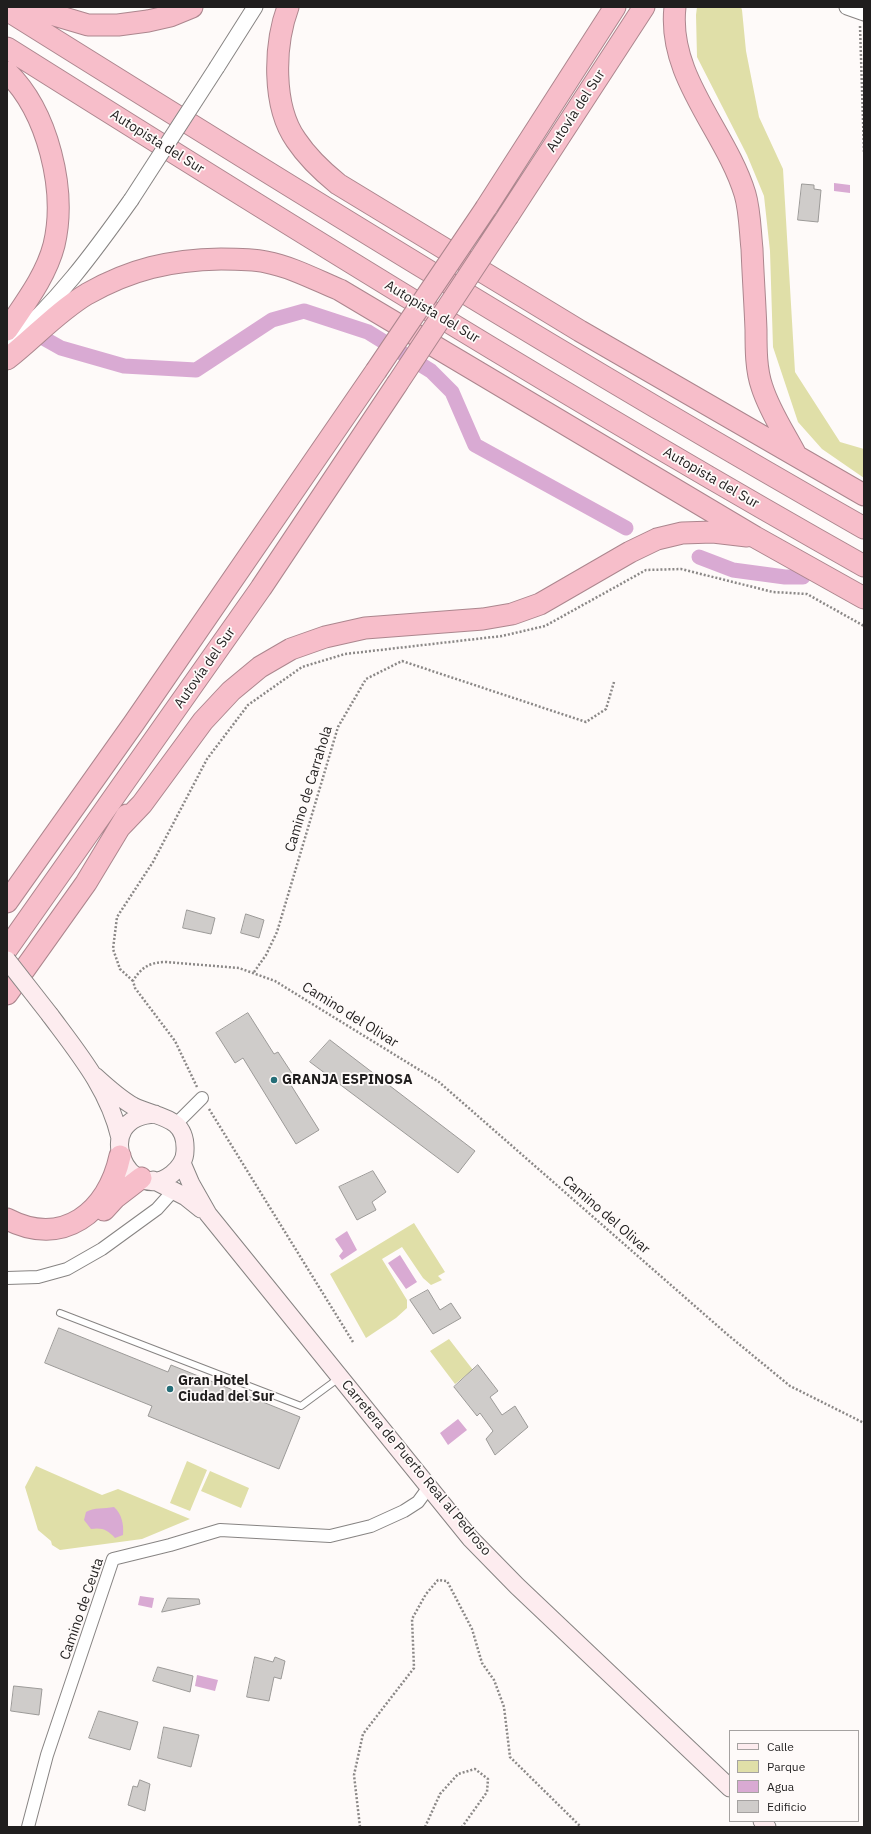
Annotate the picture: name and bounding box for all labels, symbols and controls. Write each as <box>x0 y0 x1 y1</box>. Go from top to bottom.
street label: Autovía del Sur <box>543 67 609 155</box>
street label: Autopista del Sur <box>107 106 207 178</box>
street label: Autopista del Sur <box>381 277 483 347</box>
street label: Autopista del Sur <box>660 444 762 512</box>
street label: Autovía del Sur <box>171 624 239 712</box>
street label: Camino de Carrahola <box>282 724 336 854</box>
street label: Camino del Olivar <box>299 979 401 1051</box>
place label: GRANJA ESPINOSA <box>282 1072 413 1088</box>
marker: GRANJA ESPINOSA <box>269 1075 279 1085</box>
street label: Camino del Olivar <box>559 1172 653 1258</box>
place label: Gran Hotel Ciudad del Sur <box>178 1373 274 1406</box>
street label: Carretera de Puerto Real al Pedroso <box>338 1377 494 1559</box>
marker: Gran Hotel Ciudad del Sur <box>165 1384 175 1394</box>
street label: Camino de Ceuta <box>57 1556 107 1662</box>
legend <box>729 1730 859 1822</box>
text: Calle <box>767 1739 794 1754</box>
text: Parque <box>767 1759 805 1774</box>
text: Agua <box>767 1779 794 1794</box>
text: Edificio <box>767 1799 806 1814</box>

